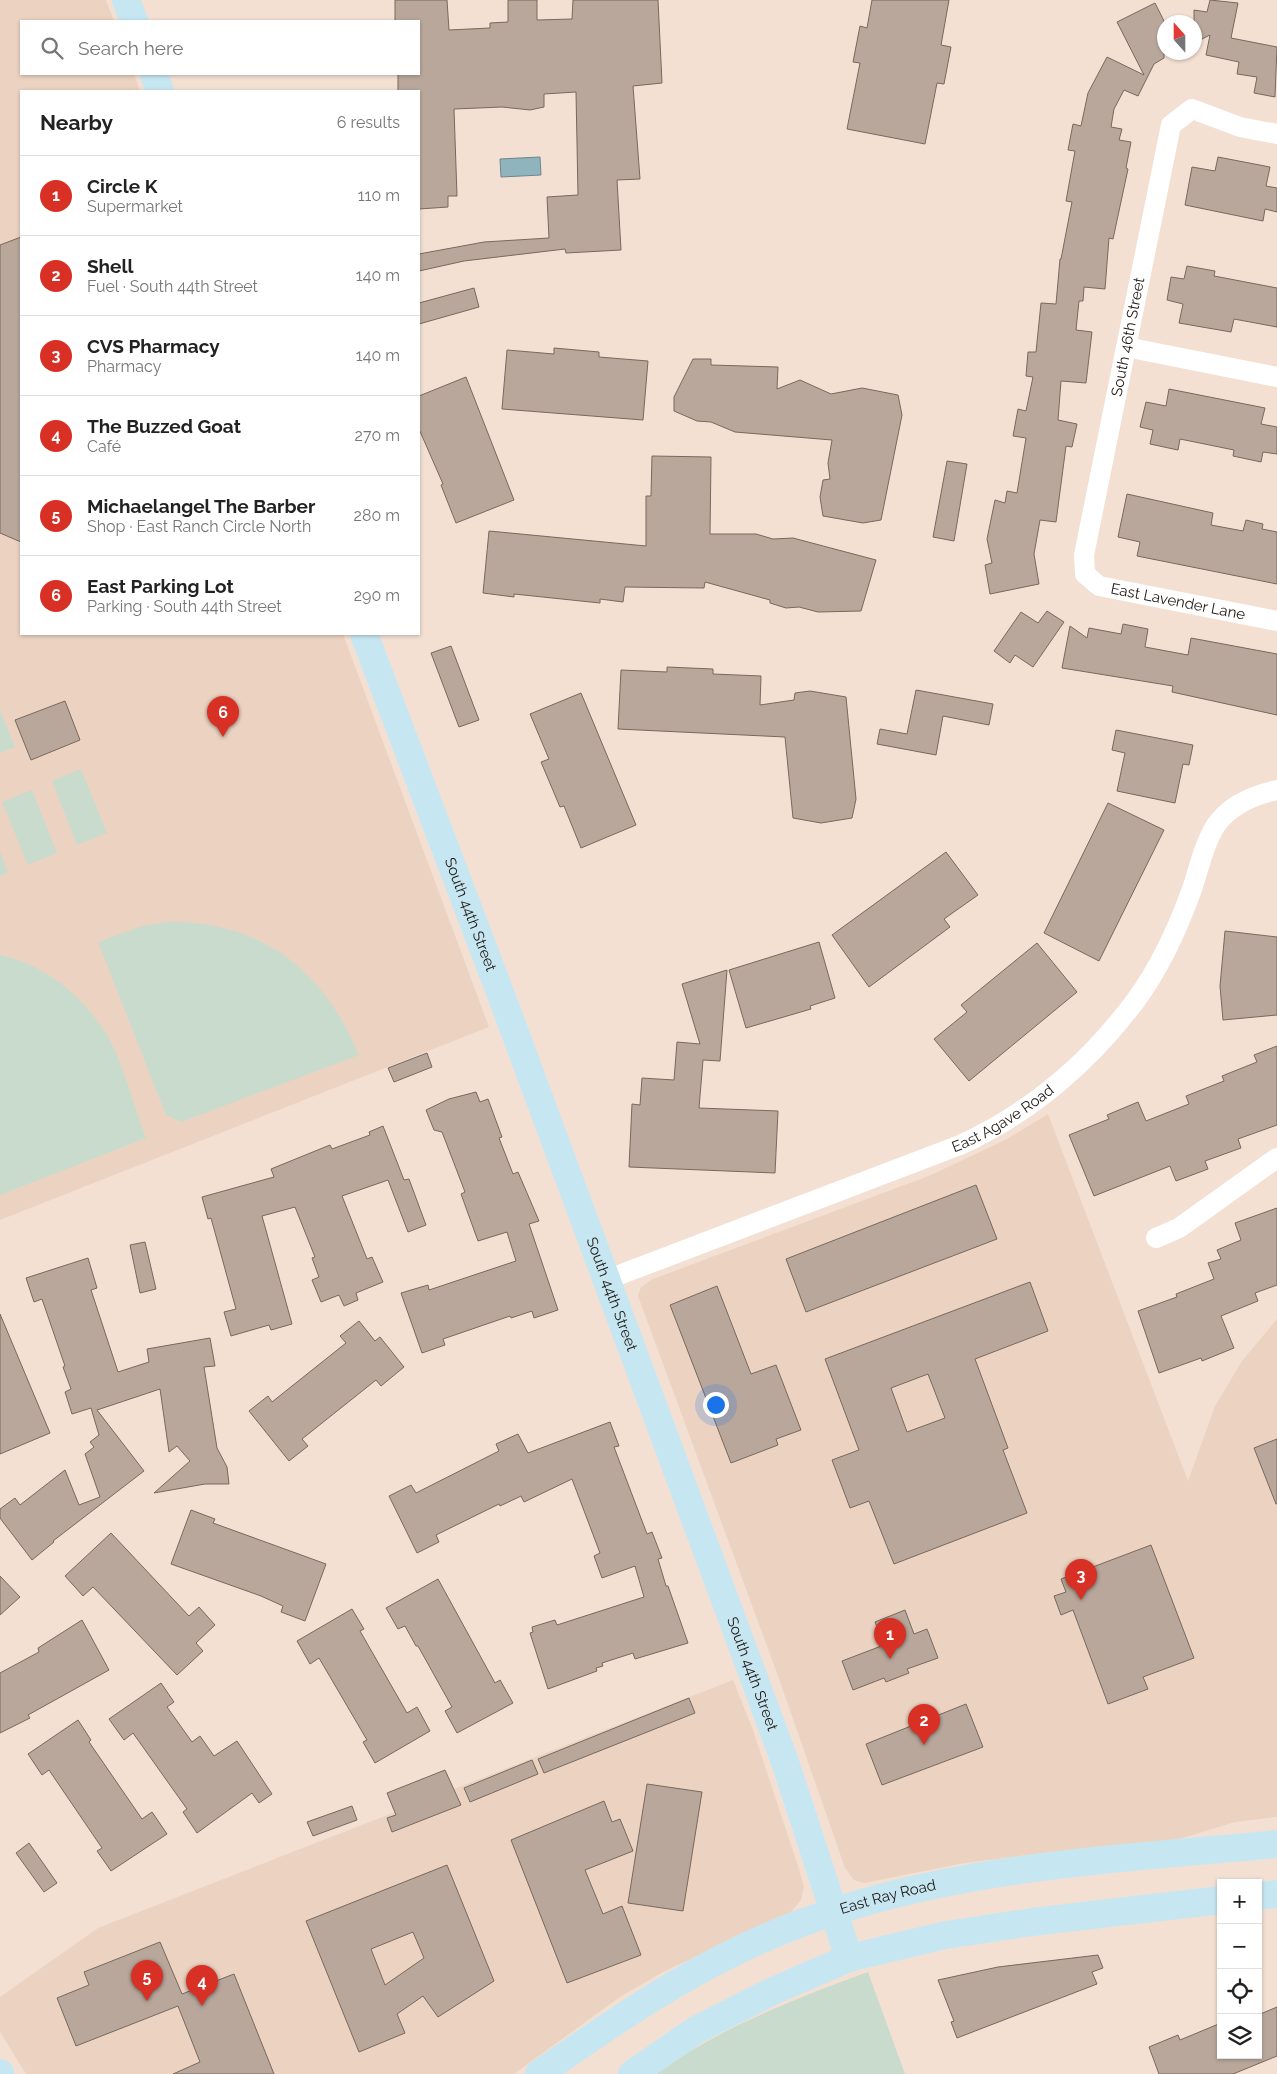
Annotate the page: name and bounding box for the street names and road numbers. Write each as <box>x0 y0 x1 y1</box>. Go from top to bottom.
street label: South 46th Street <box>1108 276 1148 398</box>
street label: East Lavender Lane <box>1109 580 1247 624</box>
street label: South 44th Street <box>441 855 500 974</box>
street label: East Agave Road <box>949 1081 1057 1156</box>
street label: South 44th Street <box>582 1235 641 1354</box>
street label: South 44th Street <box>723 1614 782 1733</box>
street label: East Ray Road <box>837 1876 937 1918</box>

